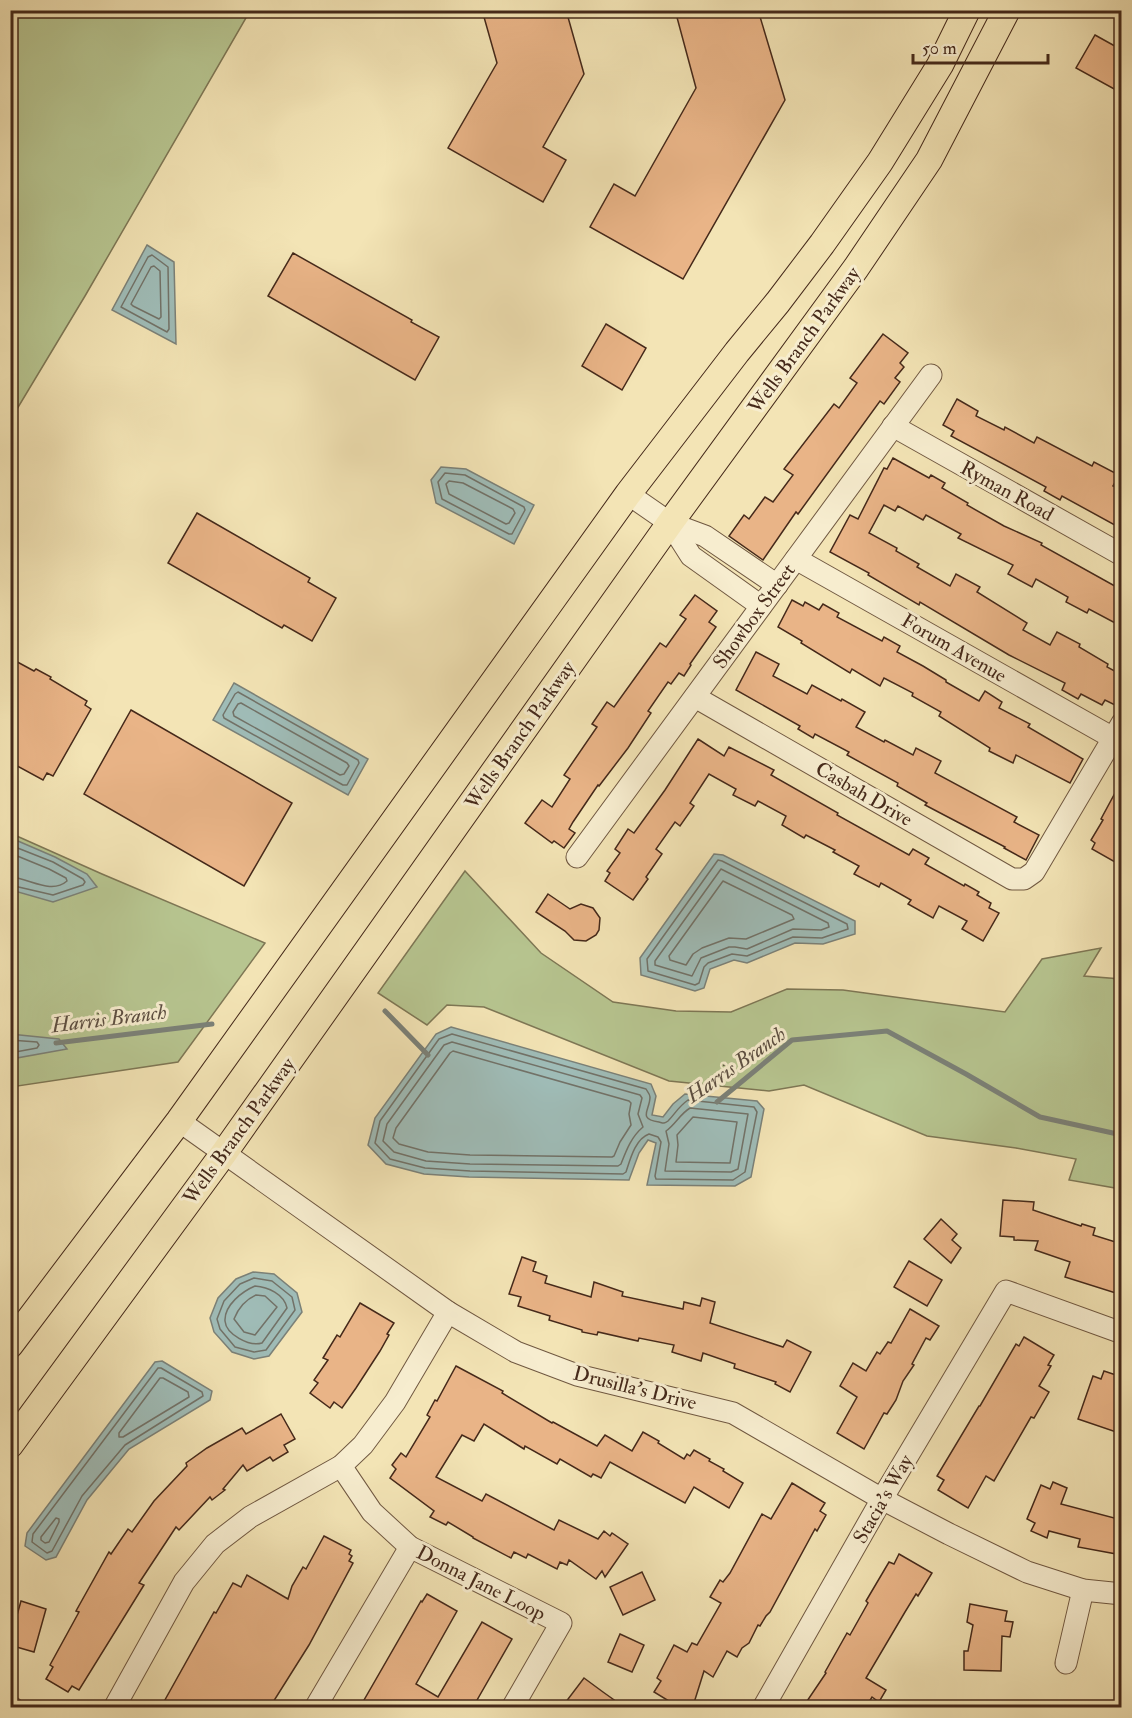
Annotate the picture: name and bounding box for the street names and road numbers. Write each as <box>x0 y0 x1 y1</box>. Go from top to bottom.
street label: Wells Branch Parkway <box>742 261 866 419</box>
street label: Ryman Road <box>956 455 1058 527</box>
street label: Showbox Street <box>707 558 801 674</box>
street label: Forum Avenue <box>897 608 1011 688</box>
street label: Wells Branch Parkway <box>459 655 581 815</box>
street label: Casbah Drive <box>811 756 917 832</box>
street label: Wells Branch Parkway <box>177 1052 301 1210</box>
street label: Drusilla's Drive <box>571 1361 699 1415</box>
street label: Stacia's Way <box>847 1449 919 1548</box>
street label: Donna Jane Loop <box>412 1540 550 1627</box>

